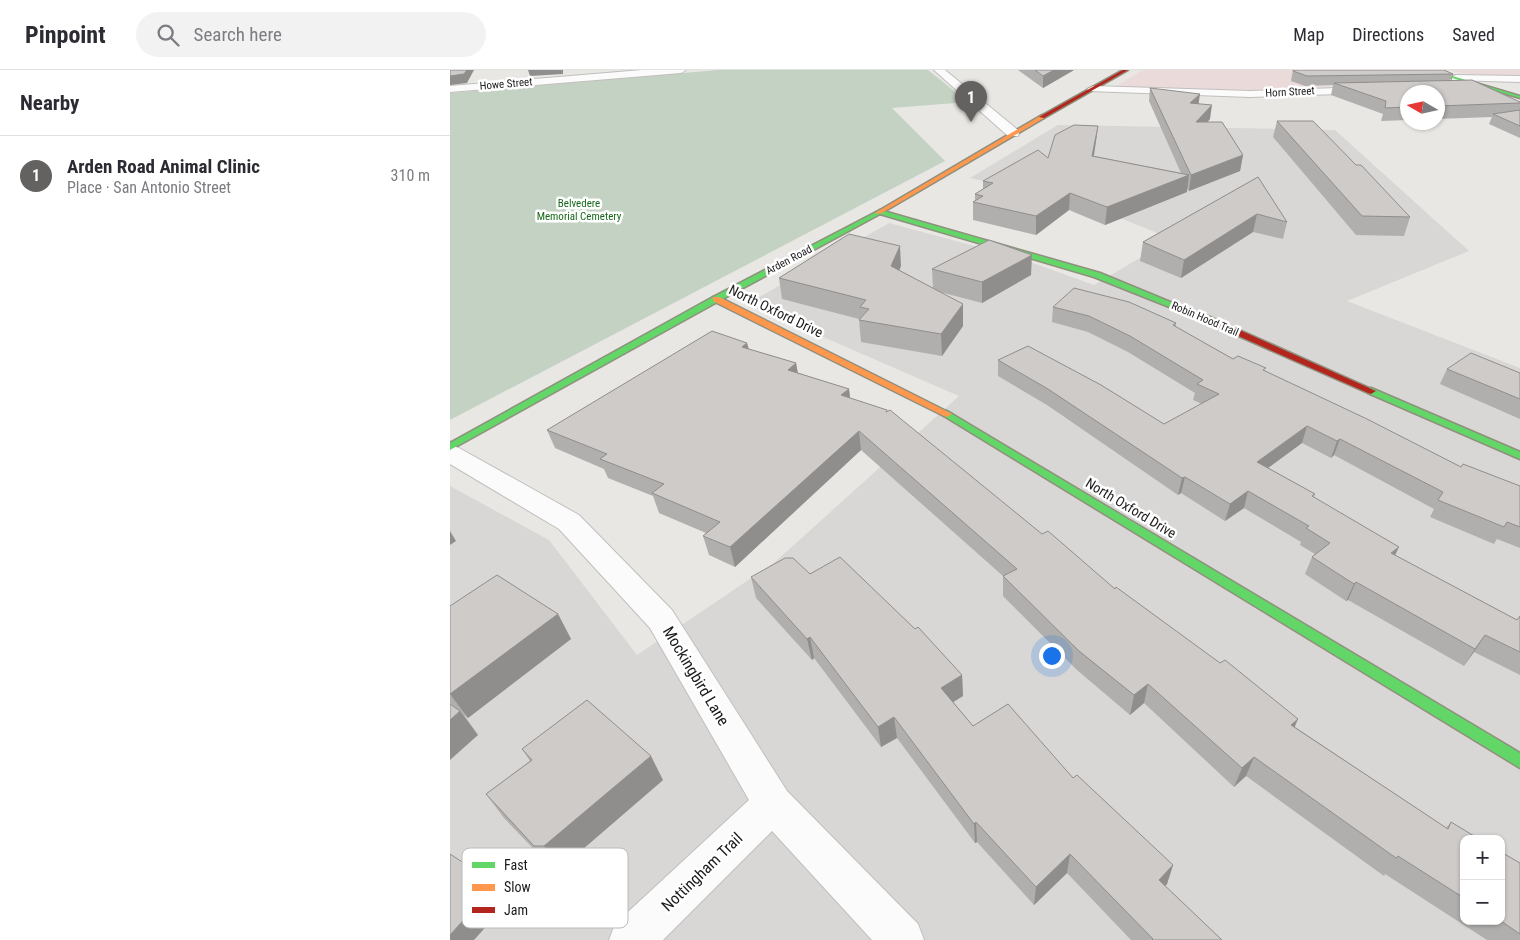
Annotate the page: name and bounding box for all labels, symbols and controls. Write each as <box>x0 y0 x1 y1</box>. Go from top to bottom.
search box <box>136 12 486 57</box>
text: Pinpoint <box>25 21 106 49</box>
icon: search <box>154 21 182 49</box>
text: Search here <box>194 23 282 46</box>
text: Map <box>1293 24 1324 45</box>
text: Directions <box>1352 24 1424 45</box>
text: Saved <box>1452 24 1495 45</box>
street label: Howe Street <box>479 75 533 93</box>
pin: 1 <box>955 81 987 122</box>
street label: Horn Street <box>1265 84 1315 100</box>
north arrow <box>1400 85 1445 130</box>
text: Nearby <box>20 91 79 115</box>
text: Arden Road Animal Clinic <box>67 155 260 178</box>
text: 1 <box>32 166 40 185</box>
text: 310 m <box>391 166 430 185</box>
text: Place · San Antonio Street <box>67 178 231 197</box>
park label: Belvedere Memorial Cemetery <box>537 197 622 223</box>
street label: Arden Road <box>764 242 814 278</box>
street label: North Oxford Drive <box>726 281 826 341</box>
street label: Robin Hood Trail <box>1170 299 1240 339</box>
street label: North Oxford Drive <box>1083 475 1179 542</box>
street label: Mockingbird Lane <box>659 623 733 729</box>
your location <box>1039 643 1065 669</box>
street label: Nottingham Trail <box>658 829 746 915</box>
map controls <box>1460 835 1505 925</box>
button: + <box>1460 835 1505 880</box>
legend <box>462 848 628 928</box>
text: Fast <box>504 857 528 873</box>
text: Slow <box>504 879 531 895</box>
button: − <box>1460 880 1505 925</box>
text: Jam <box>504 902 528 918</box>

